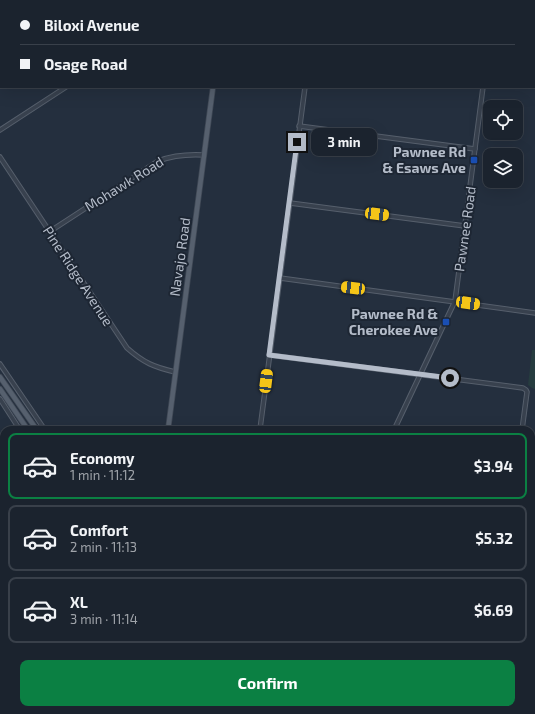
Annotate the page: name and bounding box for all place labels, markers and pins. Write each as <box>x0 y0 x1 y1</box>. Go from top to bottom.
place label: Pawnee Rd & Esaws Ave <box>382 143 466 176</box>
marker: Pawnee Rd & Esaws Ave <box>469 155 479 165</box>
place label: Pawnee Rd & Cherokee Ave <box>349 305 438 338</box>
marker: Pawnee Rd & Cherokee Ave <box>441 317 451 327</box>

